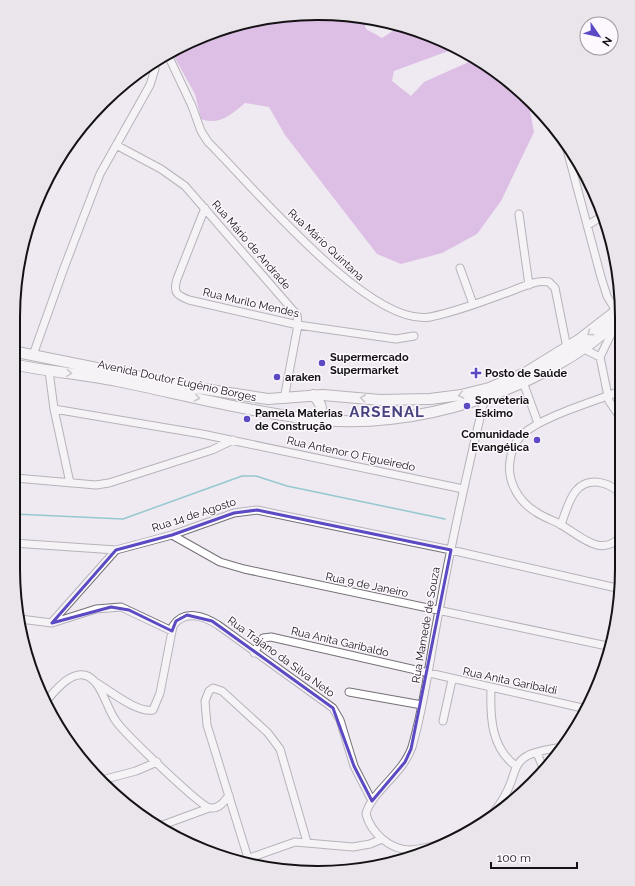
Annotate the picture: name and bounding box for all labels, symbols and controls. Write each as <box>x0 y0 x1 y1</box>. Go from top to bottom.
north arrow <box>579 16 619 56</box>
text: N <box>599 34 615 48</box>
street label: Rua Mário de Andrade <box>209 198 293 292</box>
street label: Rua Mário Quintana <box>285 206 367 284</box>
street label: Rua Murilo Mendes <box>202 286 300 320</box>
one-way arrow <box>587 328 594 335</box>
place label: Supermercado Supermarket <box>330 351 409 377</box>
street label: Avenida Doutor Eugênio Borges <box>97 358 257 404</box>
marker: Supermercado Supermarket <box>317 358 327 368</box>
marker: Posto de Saúde <box>470 367 482 379</box>
place label: Posto de Saúde <box>485 367 568 380</box>
one-way arrow <box>66 368 72 377</box>
place label: araken <box>285 371 321 384</box>
marker: araken <box>272 372 282 382</box>
one-way arrow <box>458 390 464 398</box>
one-way arrow <box>194 393 200 401</box>
one-way arrow <box>360 394 366 403</box>
place label: Sorveteria Eskimo <box>475 394 529 420</box>
marker: Sorveteria Eskimo <box>462 401 472 411</box>
district label: ARSENAL <box>349 403 425 421</box>
place label: Pamela Materias de Construção <box>255 407 343 433</box>
marker: Pamela Materias de Construção <box>242 414 252 424</box>
place label: Comunidade Evangélica <box>461 428 529 454</box>
street label: Rua Antenor O Figueiredo <box>286 434 417 474</box>
marker: Comunidade Evangélica <box>532 435 542 445</box>
street label: Rua 14 de Agosto <box>150 495 238 535</box>
street label: Rua Mamede de Souza <box>409 566 443 684</box>
street label: Rua 9 de Janeiro <box>324 570 410 600</box>
street label: Rua Trajano da Silva Neto <box>225 614 337 700</box>
street label: Rua Anita Garibaldo <box>290 624 391 660</box>
street label: Rua Anita Garibaldi <box>462 665 558 697</box>
scale bar <box>491 844 577 870</box>
text: 100 m <box>497 851 531 865</box>

